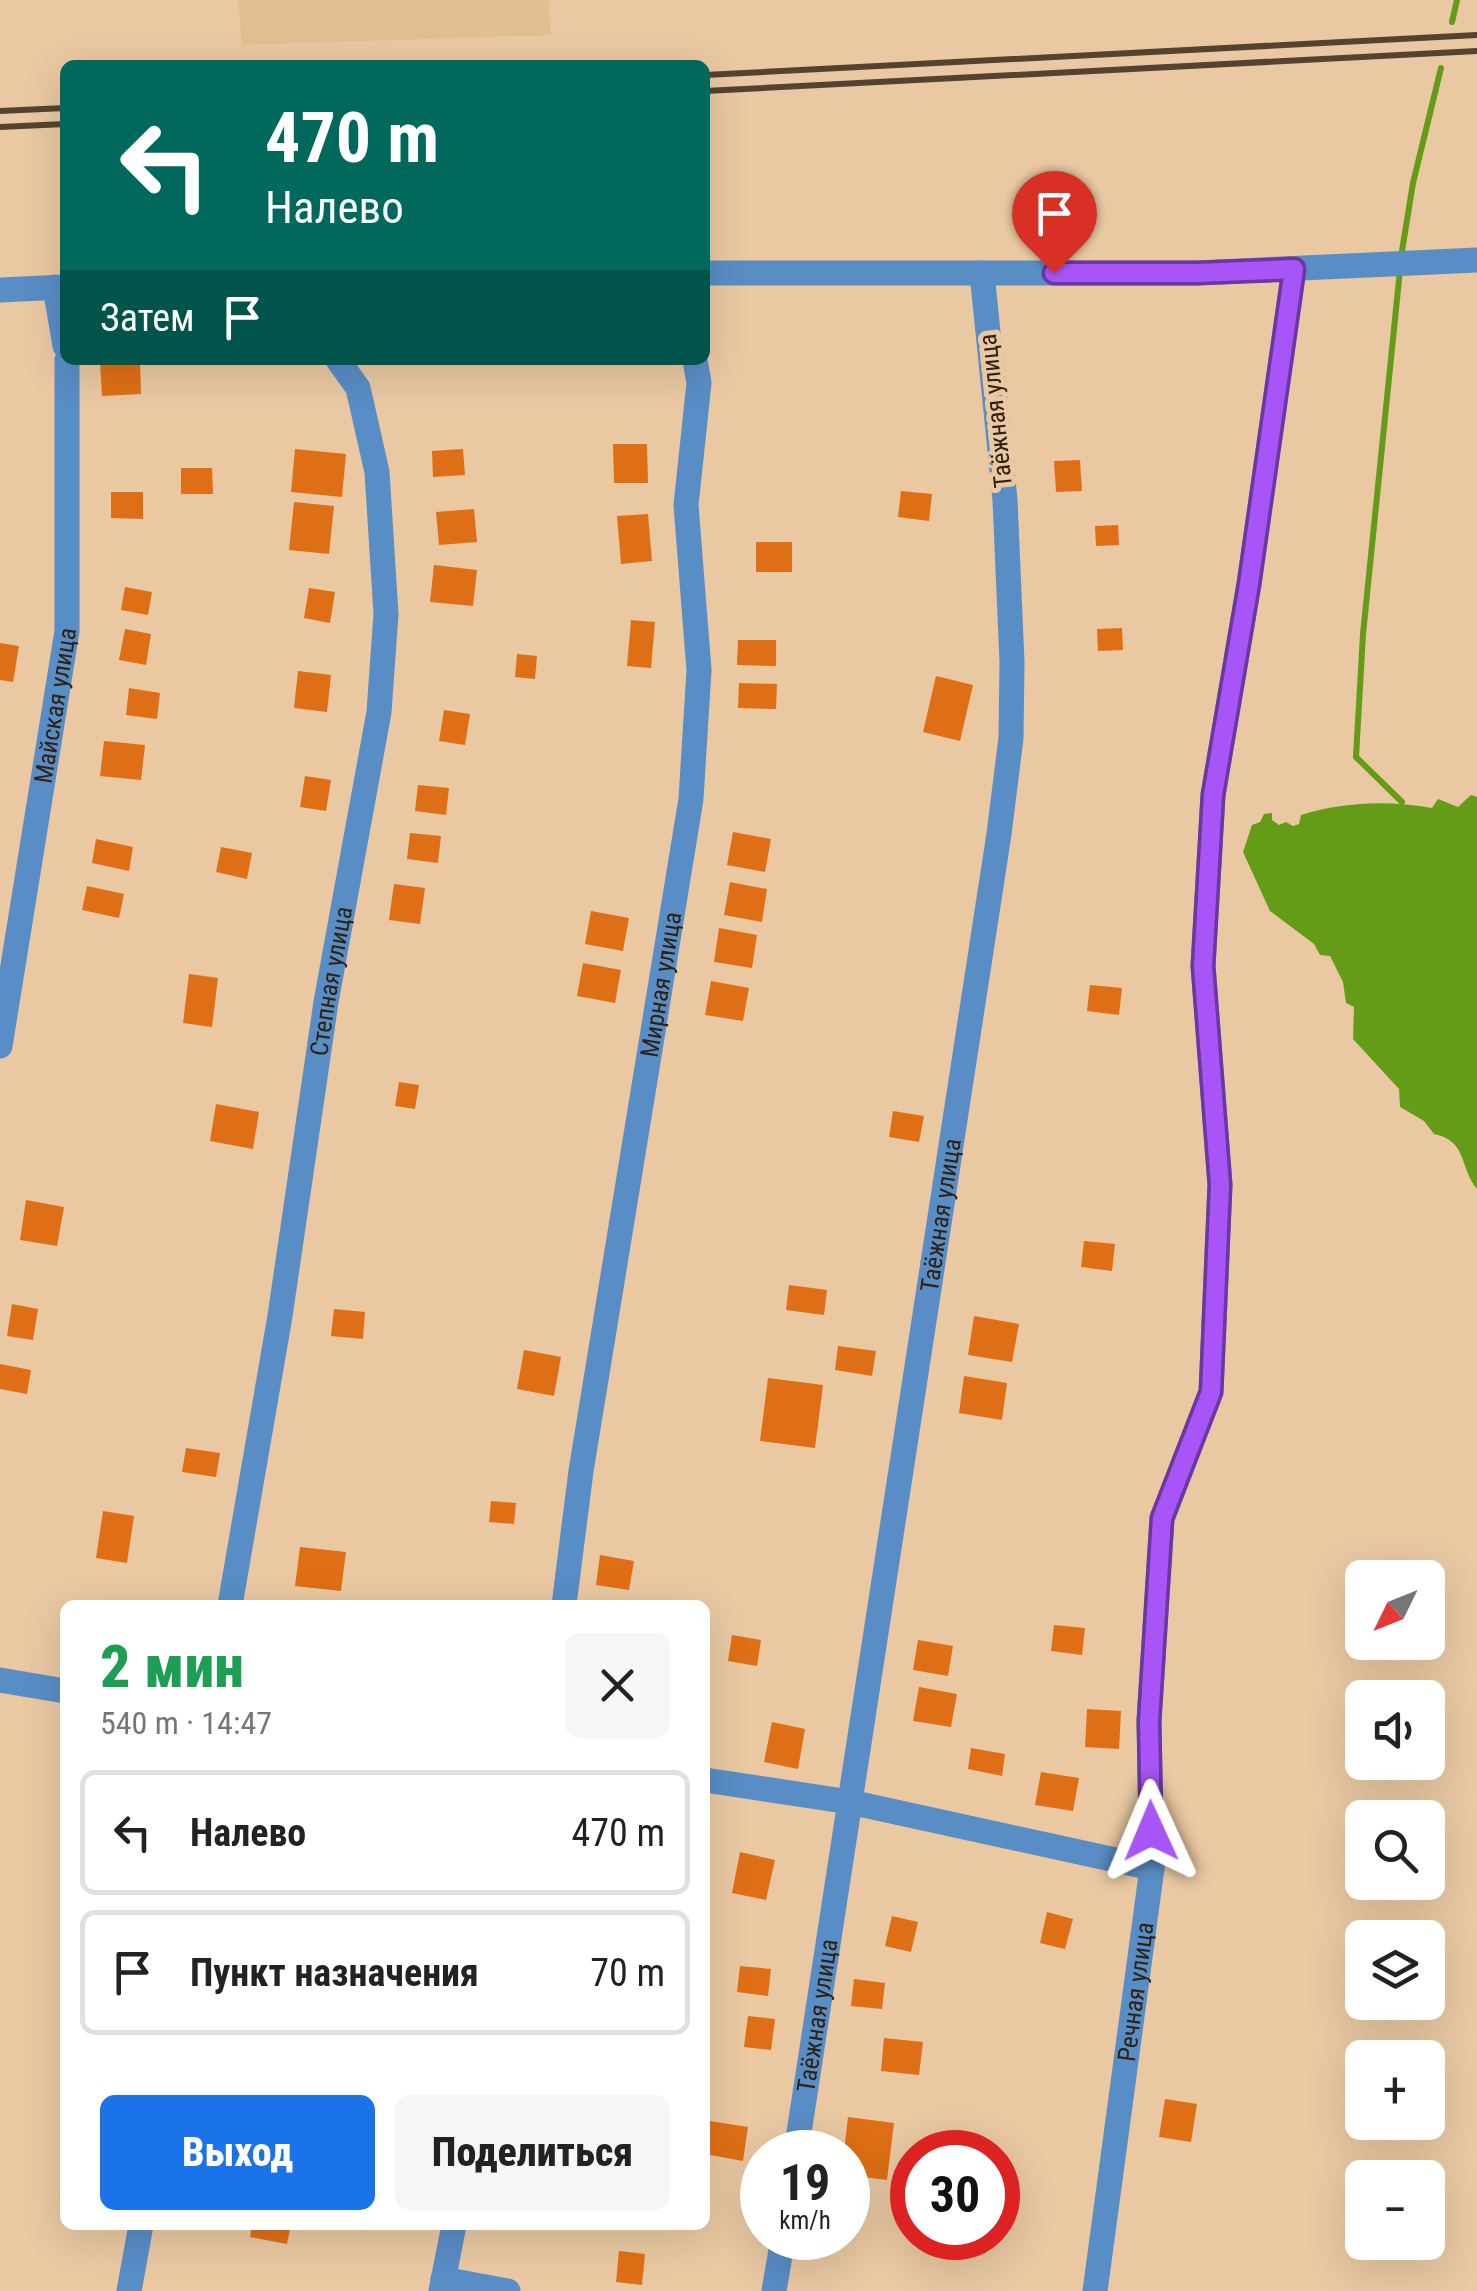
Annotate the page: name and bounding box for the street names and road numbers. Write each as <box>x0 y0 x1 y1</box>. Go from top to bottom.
street label: Таёжная улица <box>973 332 1018 489</box>
street label: Майская улица <box>29 625 82 786</box>
street label: Степная улица <box>304 904 358 1058</box>
street label: Мирная улица <box>635 910 687 1060</box>
street label: Таёжная улица <box>915 1136 967 1294</box>
street label: Речная улица <box>1112 1920 1160 2063</box>
street label: Таёжная улица <box>791 1937 844 2094</box>

